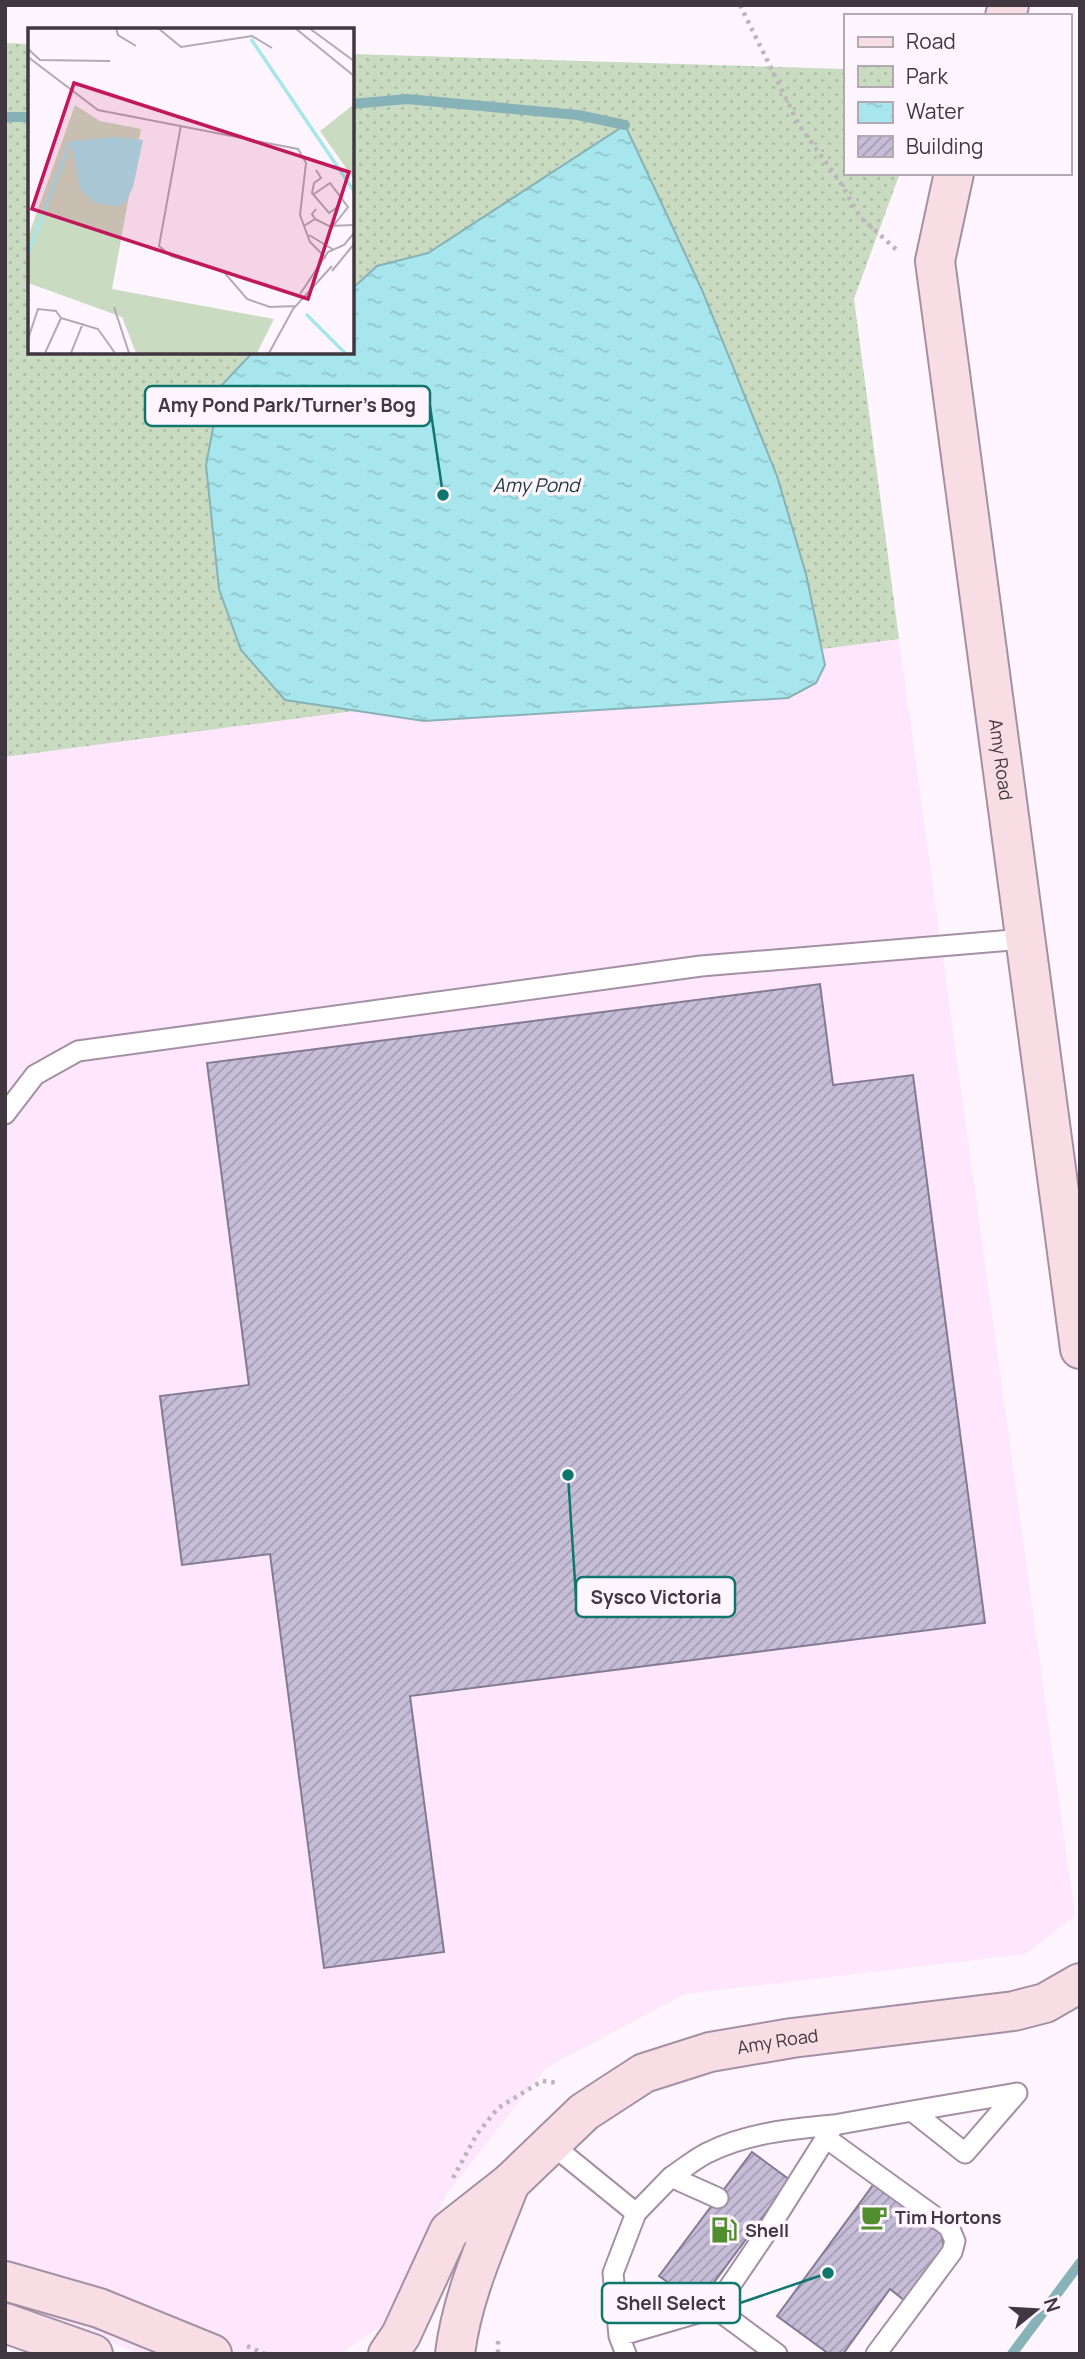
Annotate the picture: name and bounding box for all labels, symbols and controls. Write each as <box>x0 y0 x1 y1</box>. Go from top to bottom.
legend <box>844 14 1071 175</box>
text: Road <box>906 27 956 55</box>
inset map <box>28 28 354 354</box>
text: Park <box>906 62 948 90</box>
text: Water <box>906 97 965 125</box>
text: Building <box>906 132 983 160</box>
callout: Amy Pond Park/Turner's Bog <box>145 386 430 426</box>
text: Amy Pond Park/Turner's Bog <box>158 392 416 418</box>
water label: Amy Pond <box>493 472 582 498</box>
street label: Amy Road <box>984 717 1019 802</box>
callout: Sysco Victoria <box>576 1577 735 1617</box>
text: Sysco Victoria <box>591 1584 721 1610</box>
street label: Amy Road <box>735 2023 820 2059</box>
cafe icon: Tim Hortons <box>859 2202 889 2232</box>
place label: Tim Hortons <box>895 2205 1002 2229</box>
fuel station icon: Shell <box>709 2215 739 2245</box>
place label: Shell <box>745 2218 789 2242</box>
north arrow <box>1001 2275 1071 2345</box>
callout: Shell Select <box>602 2283 740 2323</box>
text: Shell Select <box>616 2290 726 2316</box>
text: N <box>1038 2294 1067 2315</box>

